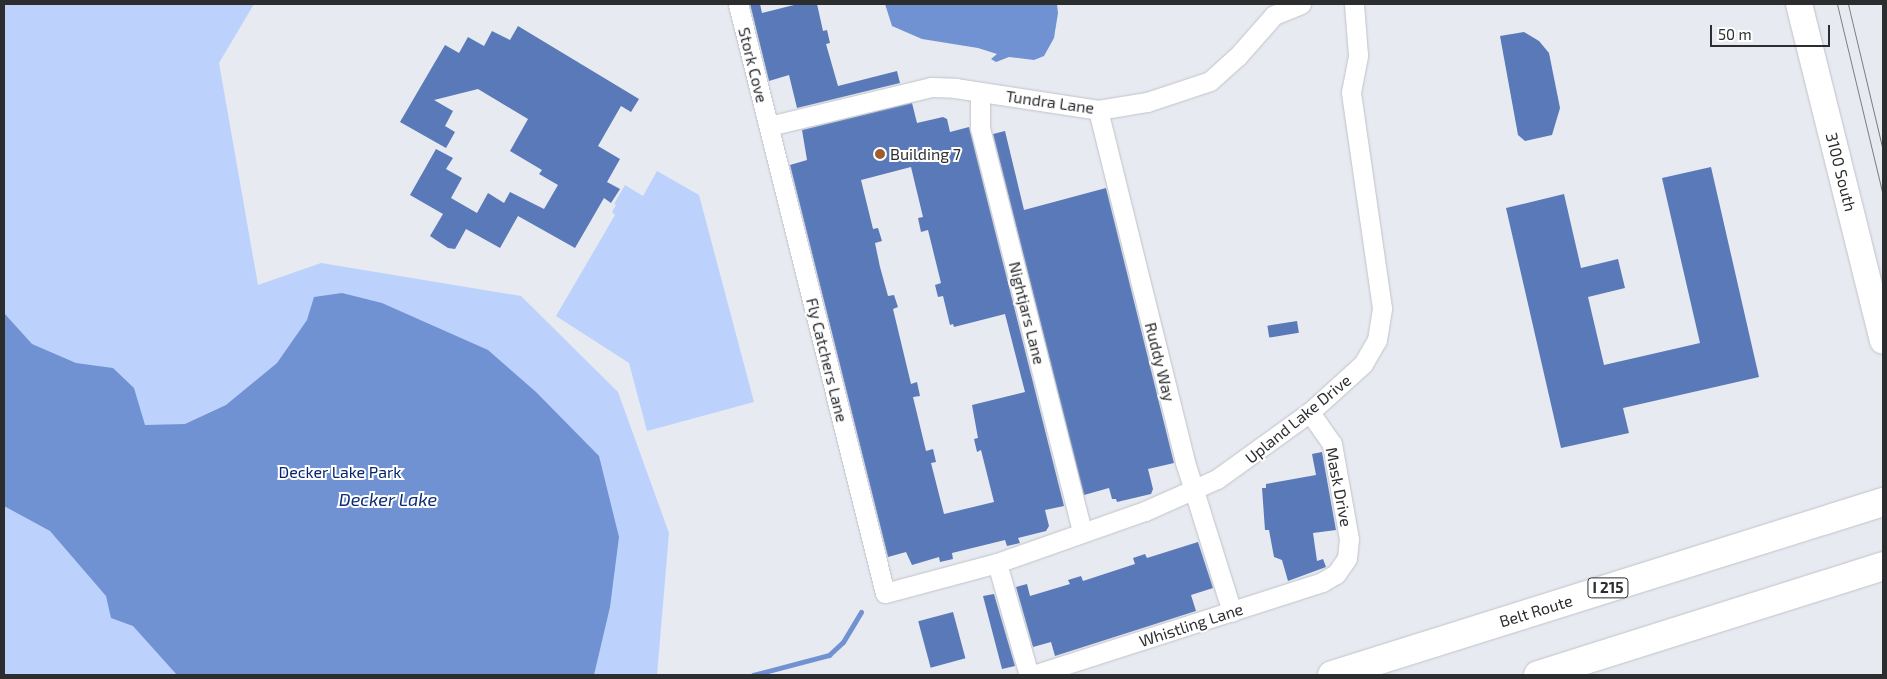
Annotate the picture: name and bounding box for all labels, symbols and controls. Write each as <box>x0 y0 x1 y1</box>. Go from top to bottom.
scale bar <box>1712 15 1832 47</box>
street label: Stork Cove <box>734 25 772 105</box>
text: 50 m <box>1718 25 1752 43</box>
street label: Tundra Lane <box>1005 86 1095 118</box>
street label: 3100 South <box>1822 131 1860 213</box>
place label: Building 7 <box>890 144 961 164</box>
marker: Building 7 <box>874 148 886 160</box>
street label: Nightjars Lane <box>1005 260 1049 366</box>
street label: Fly Catchers Lane <box>802 296 852 424</box>
street label: Ruddy Way <box>1141 320 1179 404</box>
street label: Upland Lake Drive <box>1241 370 1355 468</box>
street label: Mask Drive <box>1322 446 1356 528</box>
park label: Decker Lake Park <box>278 462 402 482</box>
water label: Decker Lake <box>339 488 437 510</box>
road number: I 215 <box>1587 576 1629 600</box>
street label: Belt Route <box>1497 591 1575 631</box>
street label: Whistling Lane <box>1137 599 1245 651</box>

